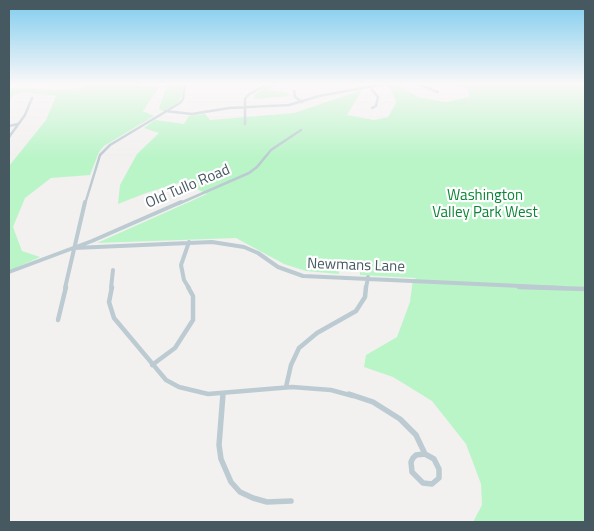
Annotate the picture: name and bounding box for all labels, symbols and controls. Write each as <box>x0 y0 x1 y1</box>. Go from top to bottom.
street label: Old Tullo Road <box>143 161 233 213</box>
park label: Washington Valley Park West <box>432 187 538 222</box>
street label: Newmans Lane <box>307 255 405 277</box>

